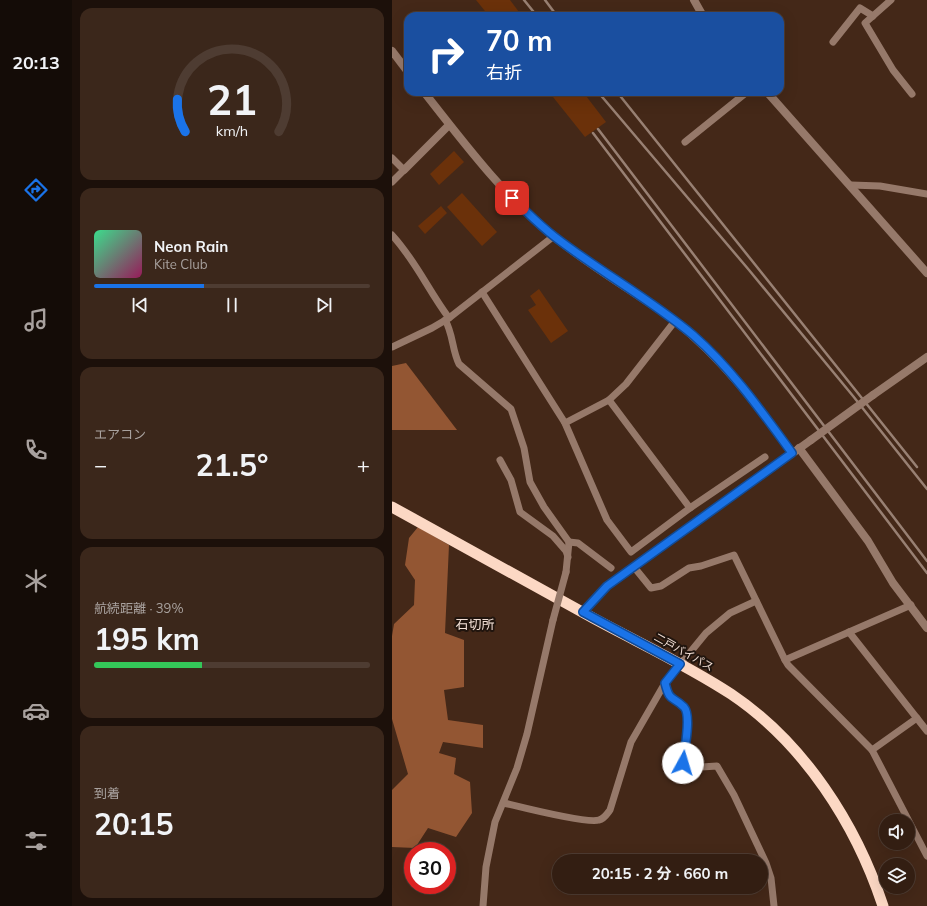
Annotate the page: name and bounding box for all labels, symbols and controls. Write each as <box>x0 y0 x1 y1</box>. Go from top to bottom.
text: 70 m <box>486 23 552 58</box>
icon: right <box>420 28 472 80</box>
text: 20:13 <box>12 51 60 74</box>
text: 右折 <box>486 61 522 84</box>
text: 21 <box>207 73 257 125</box>
text: km/h <box>216 121 248 139</box>
icon: directions <box>22 176 50 204</box>
pin <box>495 181 529 215</box>
icon: arrive <box>501 187 523 209</box>
text: Neon Rain <box>154 237 228 256</box>
text: Kite Club <box>154 256 208 272</box>
icon: previous <box>129 294 151 316</box>
icon: pause <box>221 294 243 316</box>
icon: next <box>313 294 335 316</box>
icon: music <box>22 306 50 334</box>
text: エアコン <box>94 426 146 442</box>
icon: phone <box>22 436 50 464</box>
text: 21.5° <box>196 446 268 484</box>
text: − <box>94 451 107 479</box>
text: + <box>357 451 370 479</box>
icon: climate <box>22 567 50 595</box>
text: 航続距離 · 39% <box>94 600 184 616</box>
district label: 石切所 <box>455 616 495 632</box>
text: 195 km <box>94 620 200 658</box>
street label: 二戸バイパス <box>652 630 716 674</box>
icon: car <box>22 697 50 725</box>
position arrow <box>662 742 704 784</box>
text: 到着 <box>94 785 120 801</box>
text: 20:15 <box>94 805 173 843</box>
map controls <box>879 814 915 894</box>
button: sound <box>879 814 915 850</box>
icon: filters <box>22 827 50 855</box>
speed limit sign: 30 <box>404 842 456 894</box>
button: layers <box>879 858 915 894</box>
text: 20:15 · 2 分 · 660 m <box>592 864 728 883</box>

